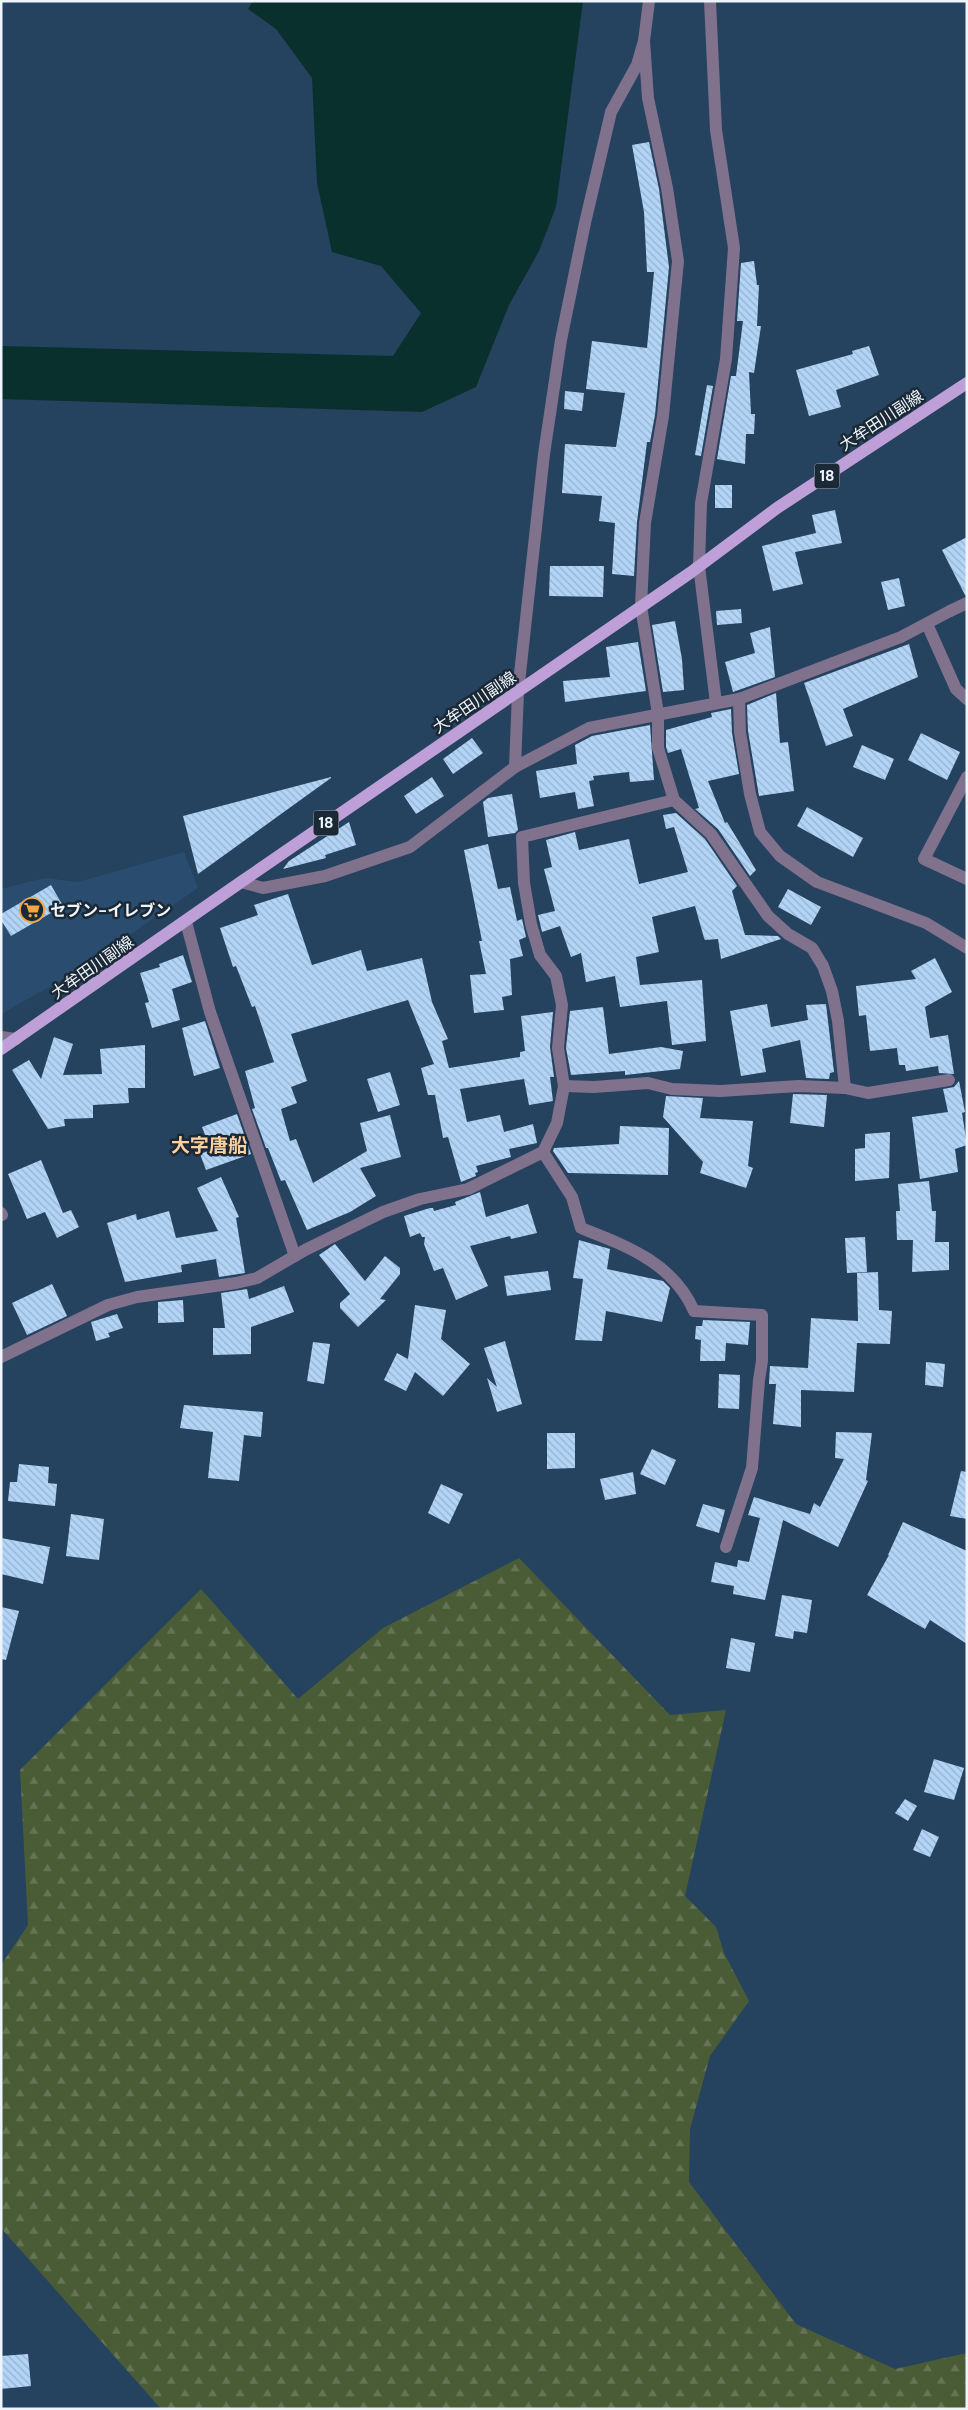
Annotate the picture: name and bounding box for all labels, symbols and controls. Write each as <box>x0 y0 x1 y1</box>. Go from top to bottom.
street label: 大牟田川副線 <box>835 385 927 455</box>
road number: 18 <box>814 464 840 488</box>
street label: 大牟田川副線 <box>429 667 520 738</box>
road number: 18 <box>314 810 338 836</box>
supermarket icon: セブン-イレブン <box>19 897 45 923</box>
place label: セブン-イレブン <box>50 900 171 921</box>
street label: 大牟田川副線 <box>47 931 138 1004</box>
district label: 大字唐船 <box>171 1133 248 1158</box>

